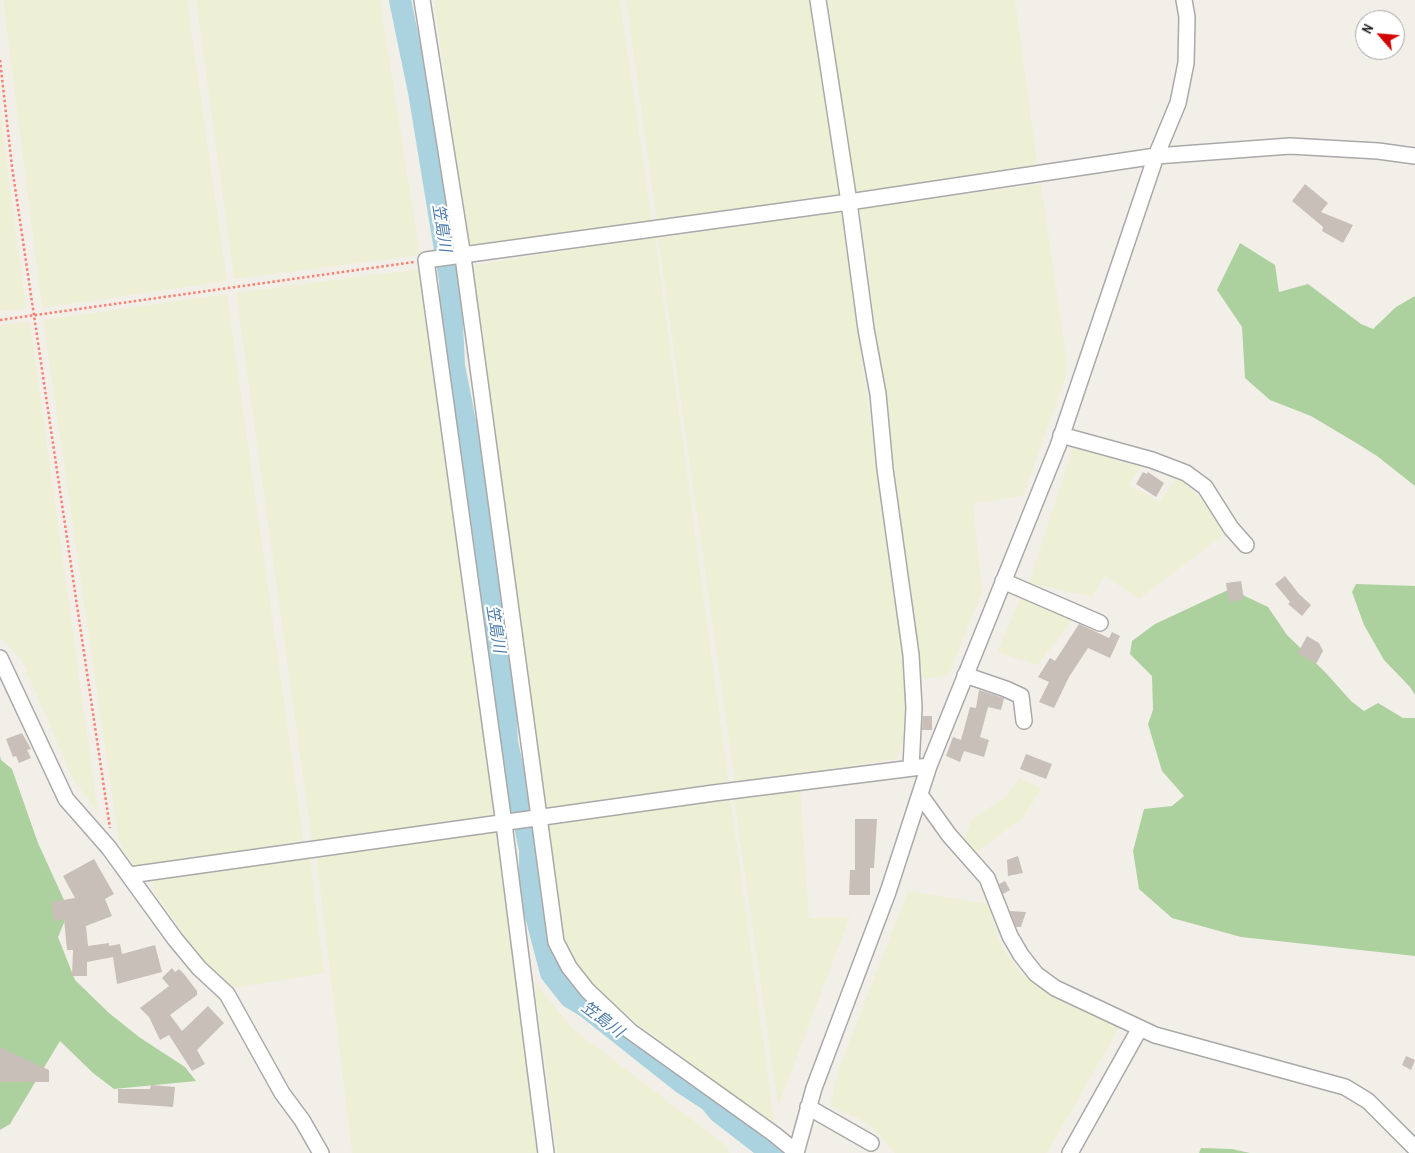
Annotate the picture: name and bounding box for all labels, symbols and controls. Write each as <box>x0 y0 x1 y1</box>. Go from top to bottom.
north arrow <box>1355 10 1405 60</box>
text: N <box>1358 21 1377 36</box>
water label: 笠島川 <box>428 203 454 253</box>
water label: 笠島川 <box>482 604 508 654</box>
water label: 笠島川 <box>577 998 627 1042</box>

